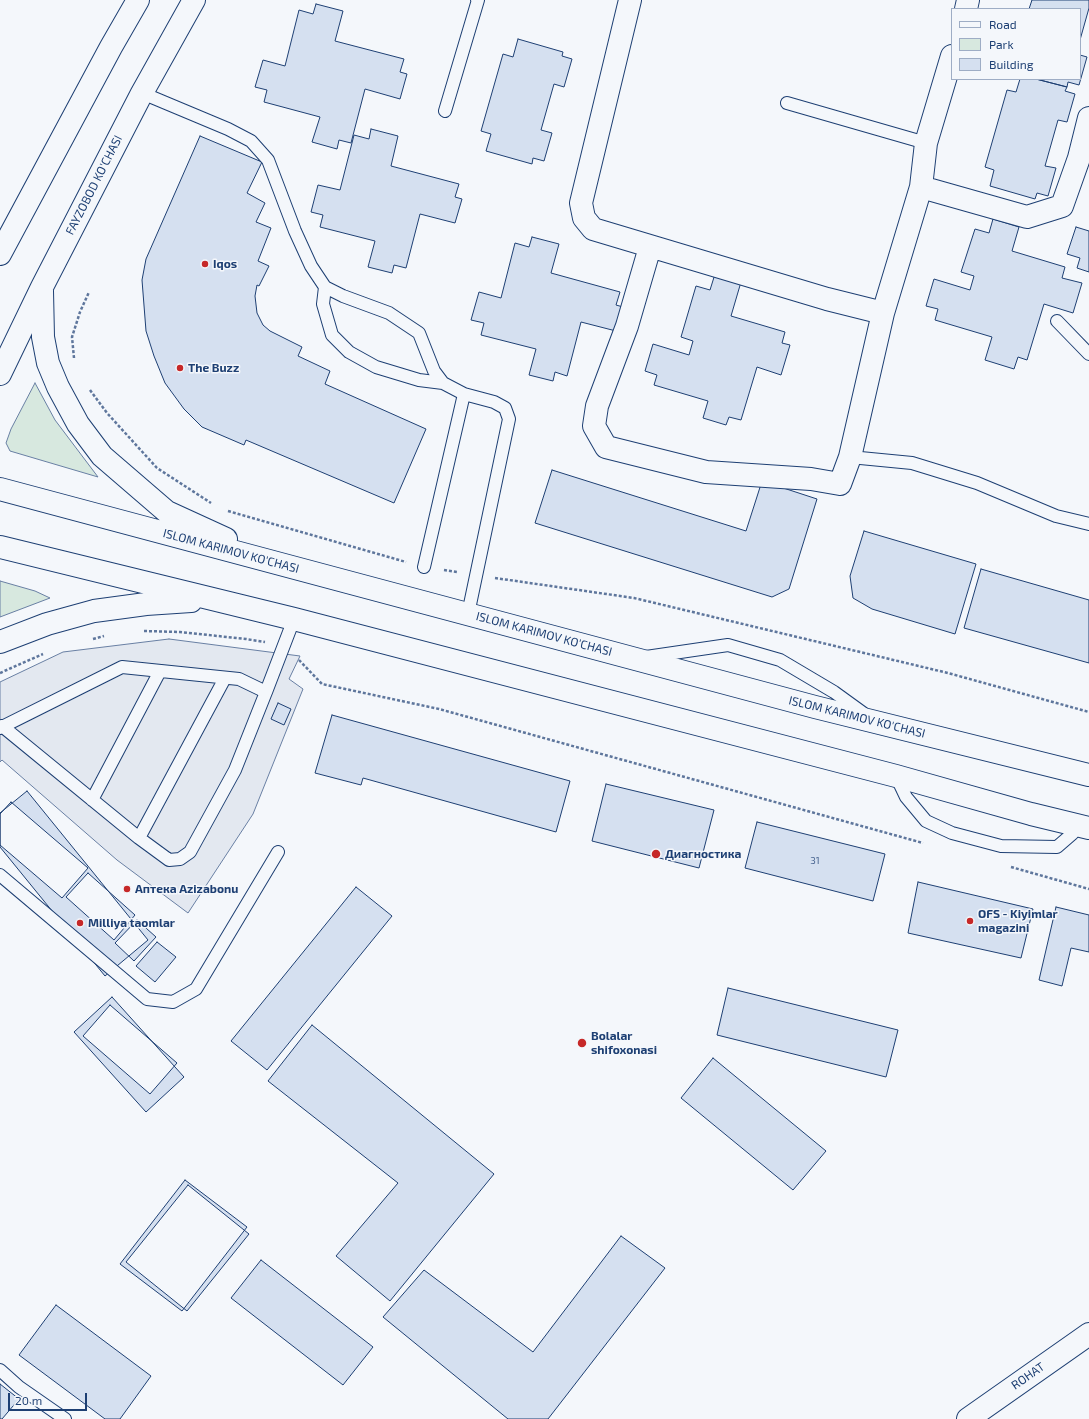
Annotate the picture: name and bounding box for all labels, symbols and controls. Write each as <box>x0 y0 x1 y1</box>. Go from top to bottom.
legend <box>951 8 1081 80</box>
text: Road <box>989 17 1017 31</box>
text: Park <box>989 37 1014 51</box>
text: Building <box>989 57 1033 71</box>
street label: FAYZOBOD KO'CHASI <box>63 133 125 237</box>
place label: Iqos <box>213 257 237 271</box>
marker: Iqos <box>200 259 210 269</box>
place label: The Buzz <box>188 361 239 375</box>
marker: The Buzz <box>175 363 185 373</box>
street label: ISLOM KARIMOV KO'CHASI <box>161 526 301 576</box>
street label: ISLOM KARIMOV KO'CHASI <box>474 609 614 659</box>
street label: ISLOM KARIMOV KO'CHASI <box>787 693 927 741</box>
place label: Диагностика <box>665 847 741 861</box>
marker: Диагностика <box>650 848 662 860</box>
house number: 31 <box>810 855 820 867</box>
place label: Аптека Azizabonu <box>135 882 238 896</box>
marker: Аптека Azizabonu <box>122 884 132 894</box>
place label: OFS - Kiyimlar magazini <box>978 907 1058 935</box>
place label: Milliya taomlar <box>88 916 175 930</box>
marker: OFS - Kiyimlar magazini <box>965 916 975 926</box>
marker: Milliya taomlar <box>75 918 85 928</box>
place label: Bolalar shifoxonasi <box>591 1029 657 1057</box>
marker: Bolalar shifoxonasi <box>576 1037 588 1049</box>
street label: ROHAT <box>1009 1359 1047 1393</box>
scale bar <box>10 1385 89 1411</box>
text: 20 m <box>15 1393 42 1407</box>

